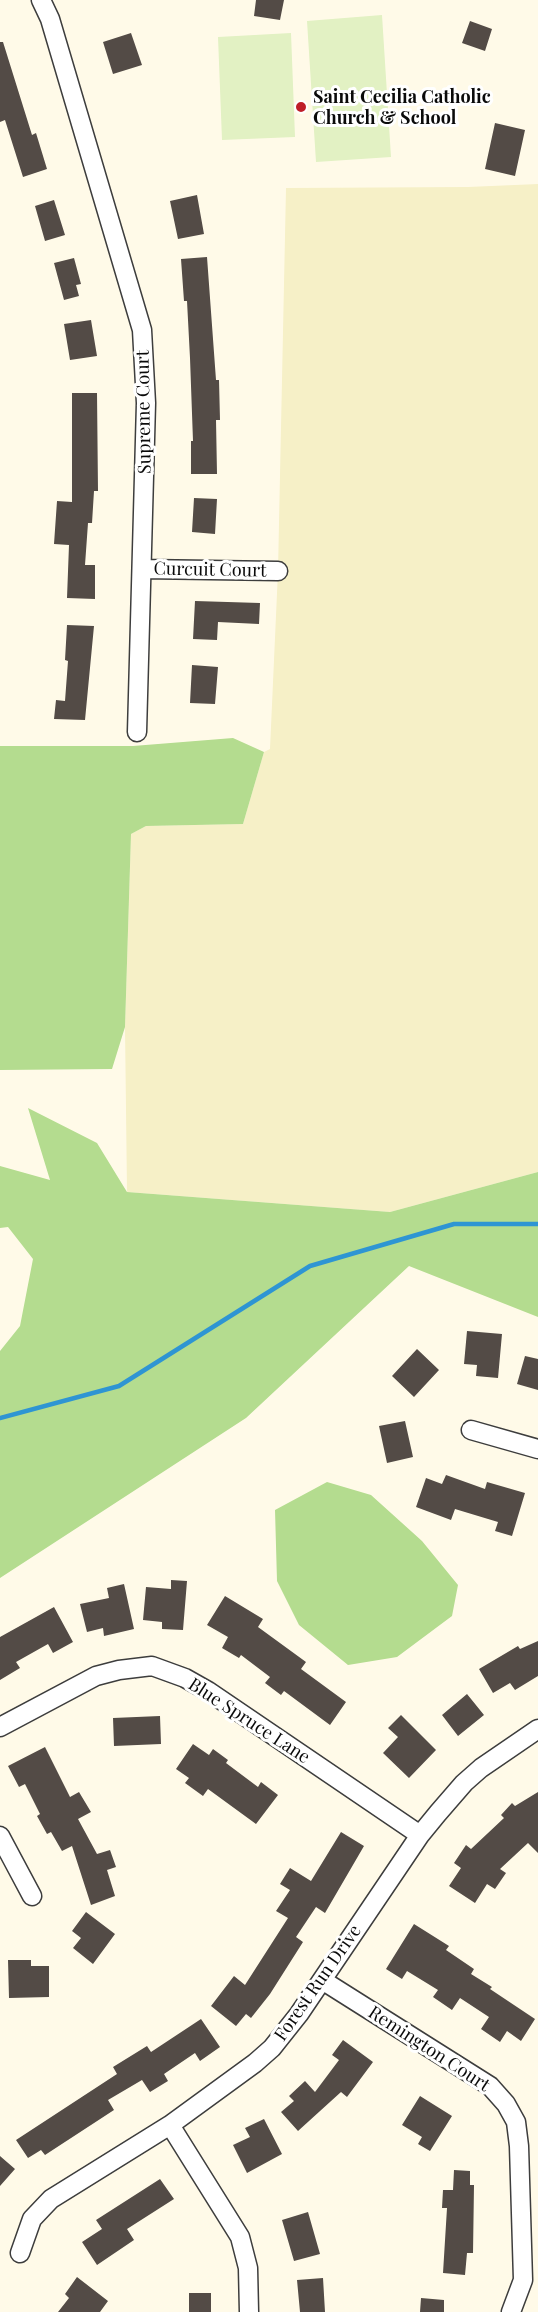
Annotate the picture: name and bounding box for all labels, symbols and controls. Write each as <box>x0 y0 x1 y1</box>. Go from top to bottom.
place label: Saint Cecilia Catholic Church & School <box>313 86 491 128</box>
marker: Saint Cecilia Catholic Church & School <box>294 100 308 114</box>
street label: Supreme Court <box>132 350 156 474</box>
street label: Curcuit Court <box>153 558 267 582</box>
street label: Blue Spruce Lane <box>184 1674 314 1768</box>
street label: Forest Run Drive <box>270 1921 366 2045</box>
street label: Remington Court <box>364 2002 494 2096</box>

